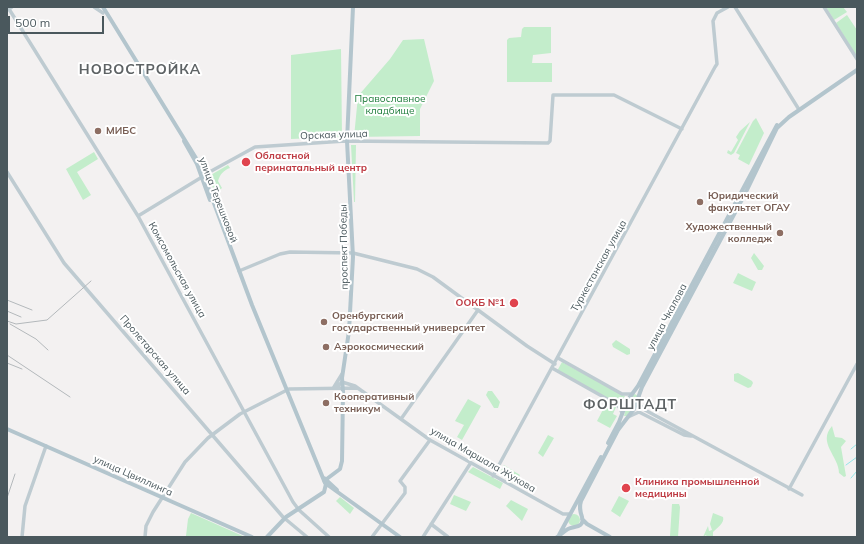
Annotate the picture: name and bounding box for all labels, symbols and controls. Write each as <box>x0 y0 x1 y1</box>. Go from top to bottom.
scale bar <box>10 8 106 34</box>
text: 500 m <box>15 15 50 30</box>
district label: НОВОСТРОЙКА <box>79 62 201 78</box>
park label: Православное кладбище <box>354 93 426 116</box>
place label: МИБС <box>106 125 136 137</box>
marker: МИБС <box>93 126 103 136</box>
street label: Орская улица <box>300 128 368 142</box>
place label: Областной перинатальный центр <box>255 150 367 174</box>
street label: улица Терешковой <box>196 155 240 245</box>
marker: Областной перинатальный центр <box>240 156 252 168</box>
place label: Юридический факультет ОГАУ <box>708 190 790 214</box>
marker: Юридический факультет ОГАУ <box>695 197 705 207</box>
street label: проспект Победы <box>337 204 351 290</box>
street label: Туркестанская улица <box>569 218 629 314</box>
street label: Комсомольская улица <box>146 220 208 320</box>
place label: Художественный колледж <box>686 221 772 244</box>
marker: Художественный колледж <box>775 228 785 238</box>
street label: улица Чкалова <box>644 282 690 352</box>
place label: ООКБ №1 <box>456 297 505 309</box>
marker: ООКБ №1 <box>508 297 520 309</box>
place label: Оренбургский государственный университет <box>332 310 485 334</box>
street label: Пролетарская улица <box>117 313 193 397</box>
marker: Оренбургский государственный университет <box>319 317 329 327</box>
place label: Аэрокосмический <box>334 341 424 353</box>
marker: Аэрокосмический <box>321 342 331 352</box>
place label: Кооперативный техникум <box>334 391 414 414</box>
district label: ФОРШТАДТ <box>583 397 677 413</box>
marker: Кооперативный техникум <box>321 398 331 408</box>
street label: улица Маршала Жукова <box>428 425 538 495</box>
street label: улица Цвиллинга <box>91 453 175 499</box>
place label: Клиника промышленной медицины <box>635 476 759 500</box>
marker: Клиника промышленной медицины <box>620 482 632 494</box>

